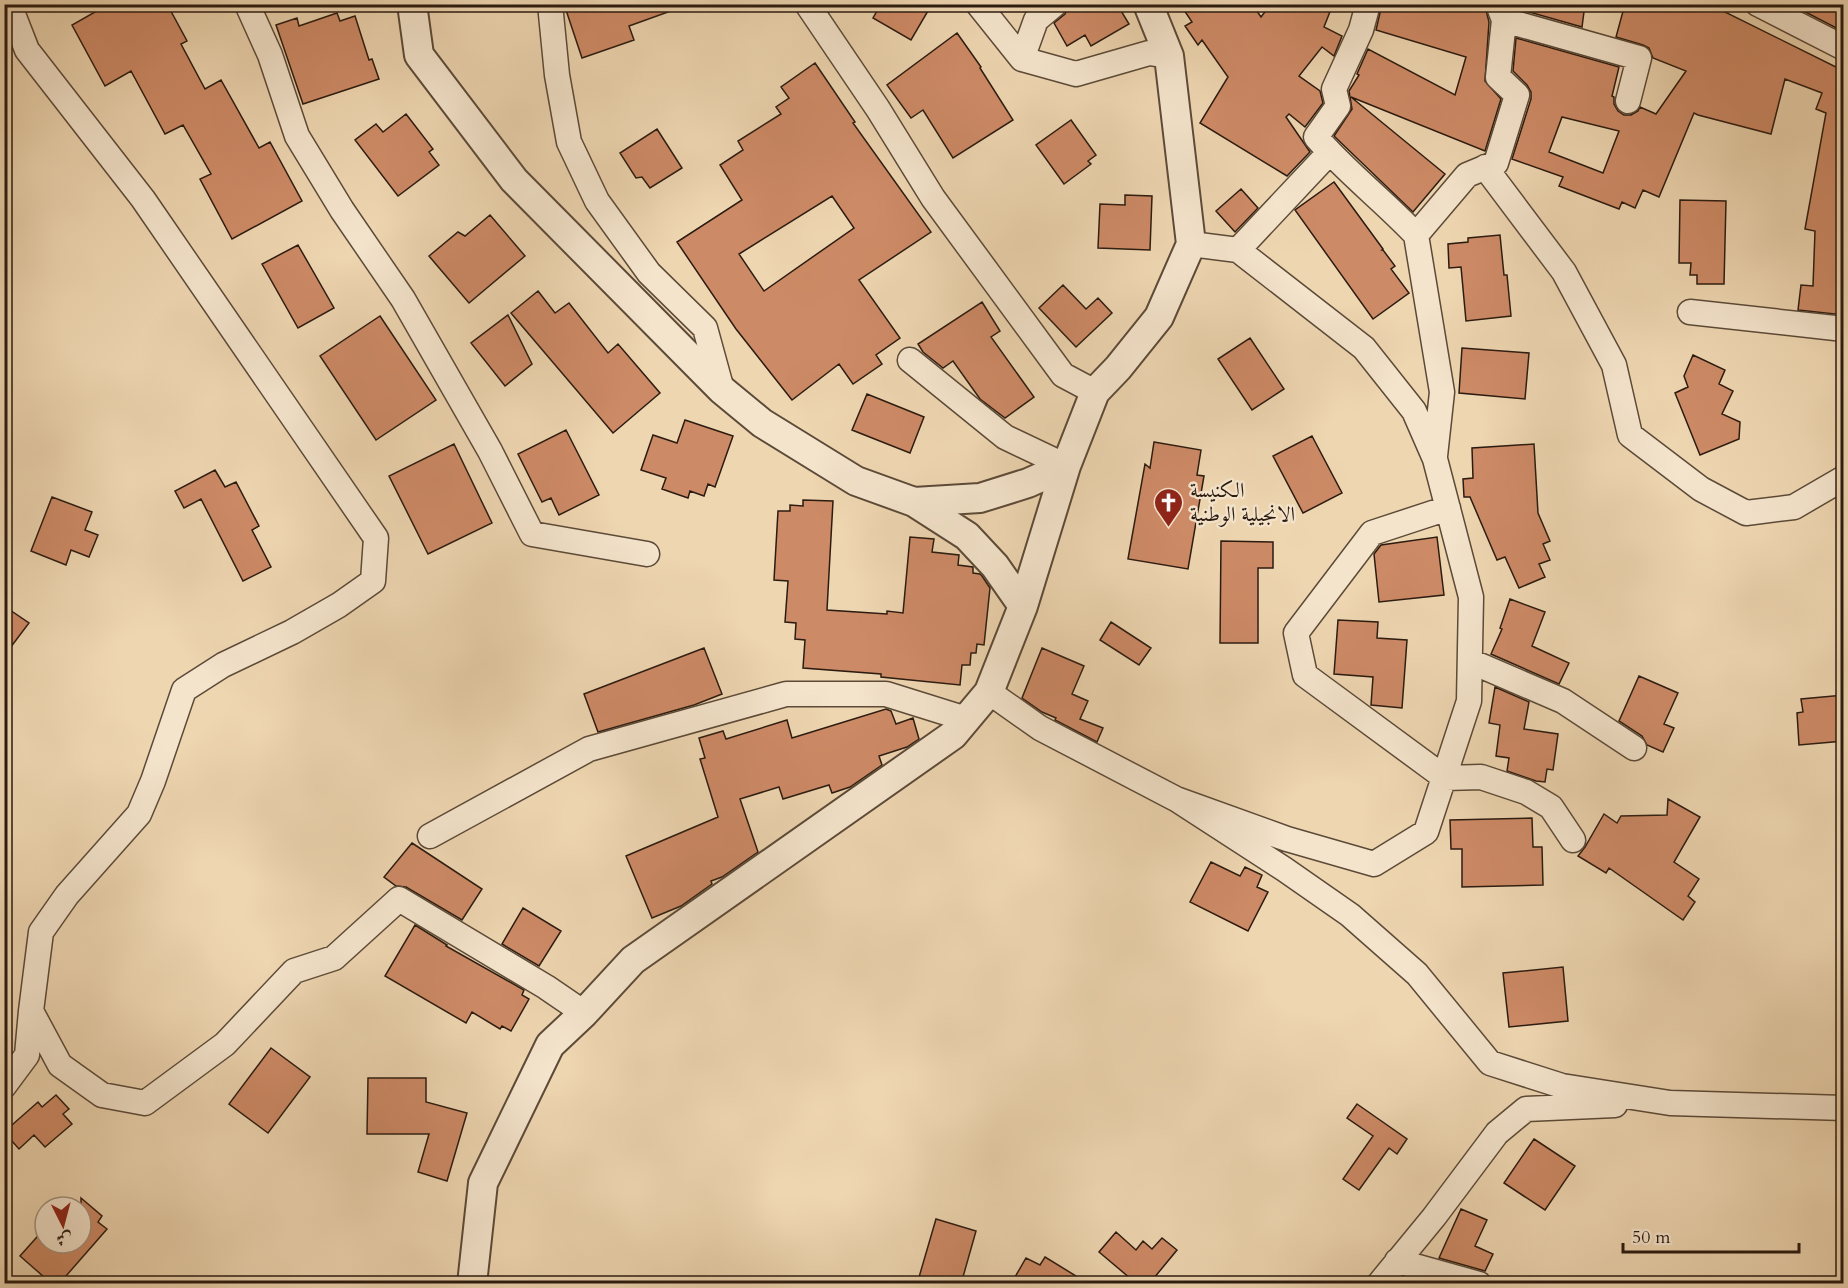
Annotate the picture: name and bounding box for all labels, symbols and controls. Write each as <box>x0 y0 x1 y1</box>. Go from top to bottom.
place label: الكنيسة الانجيلية الوطنية <box>1190 476 1295 529</box>
church icon: الكنيسة الانجيلية الوطنية <box>1153 486 1185 528</box>
north arrow <box>33 1195 93 1255</box>
scale bar <box>1623 1216 1798 1254</box>
text: 50 m <box>1632 1225 1671 1250</box>
text: ش <box>55 1227 74 1251</box>

